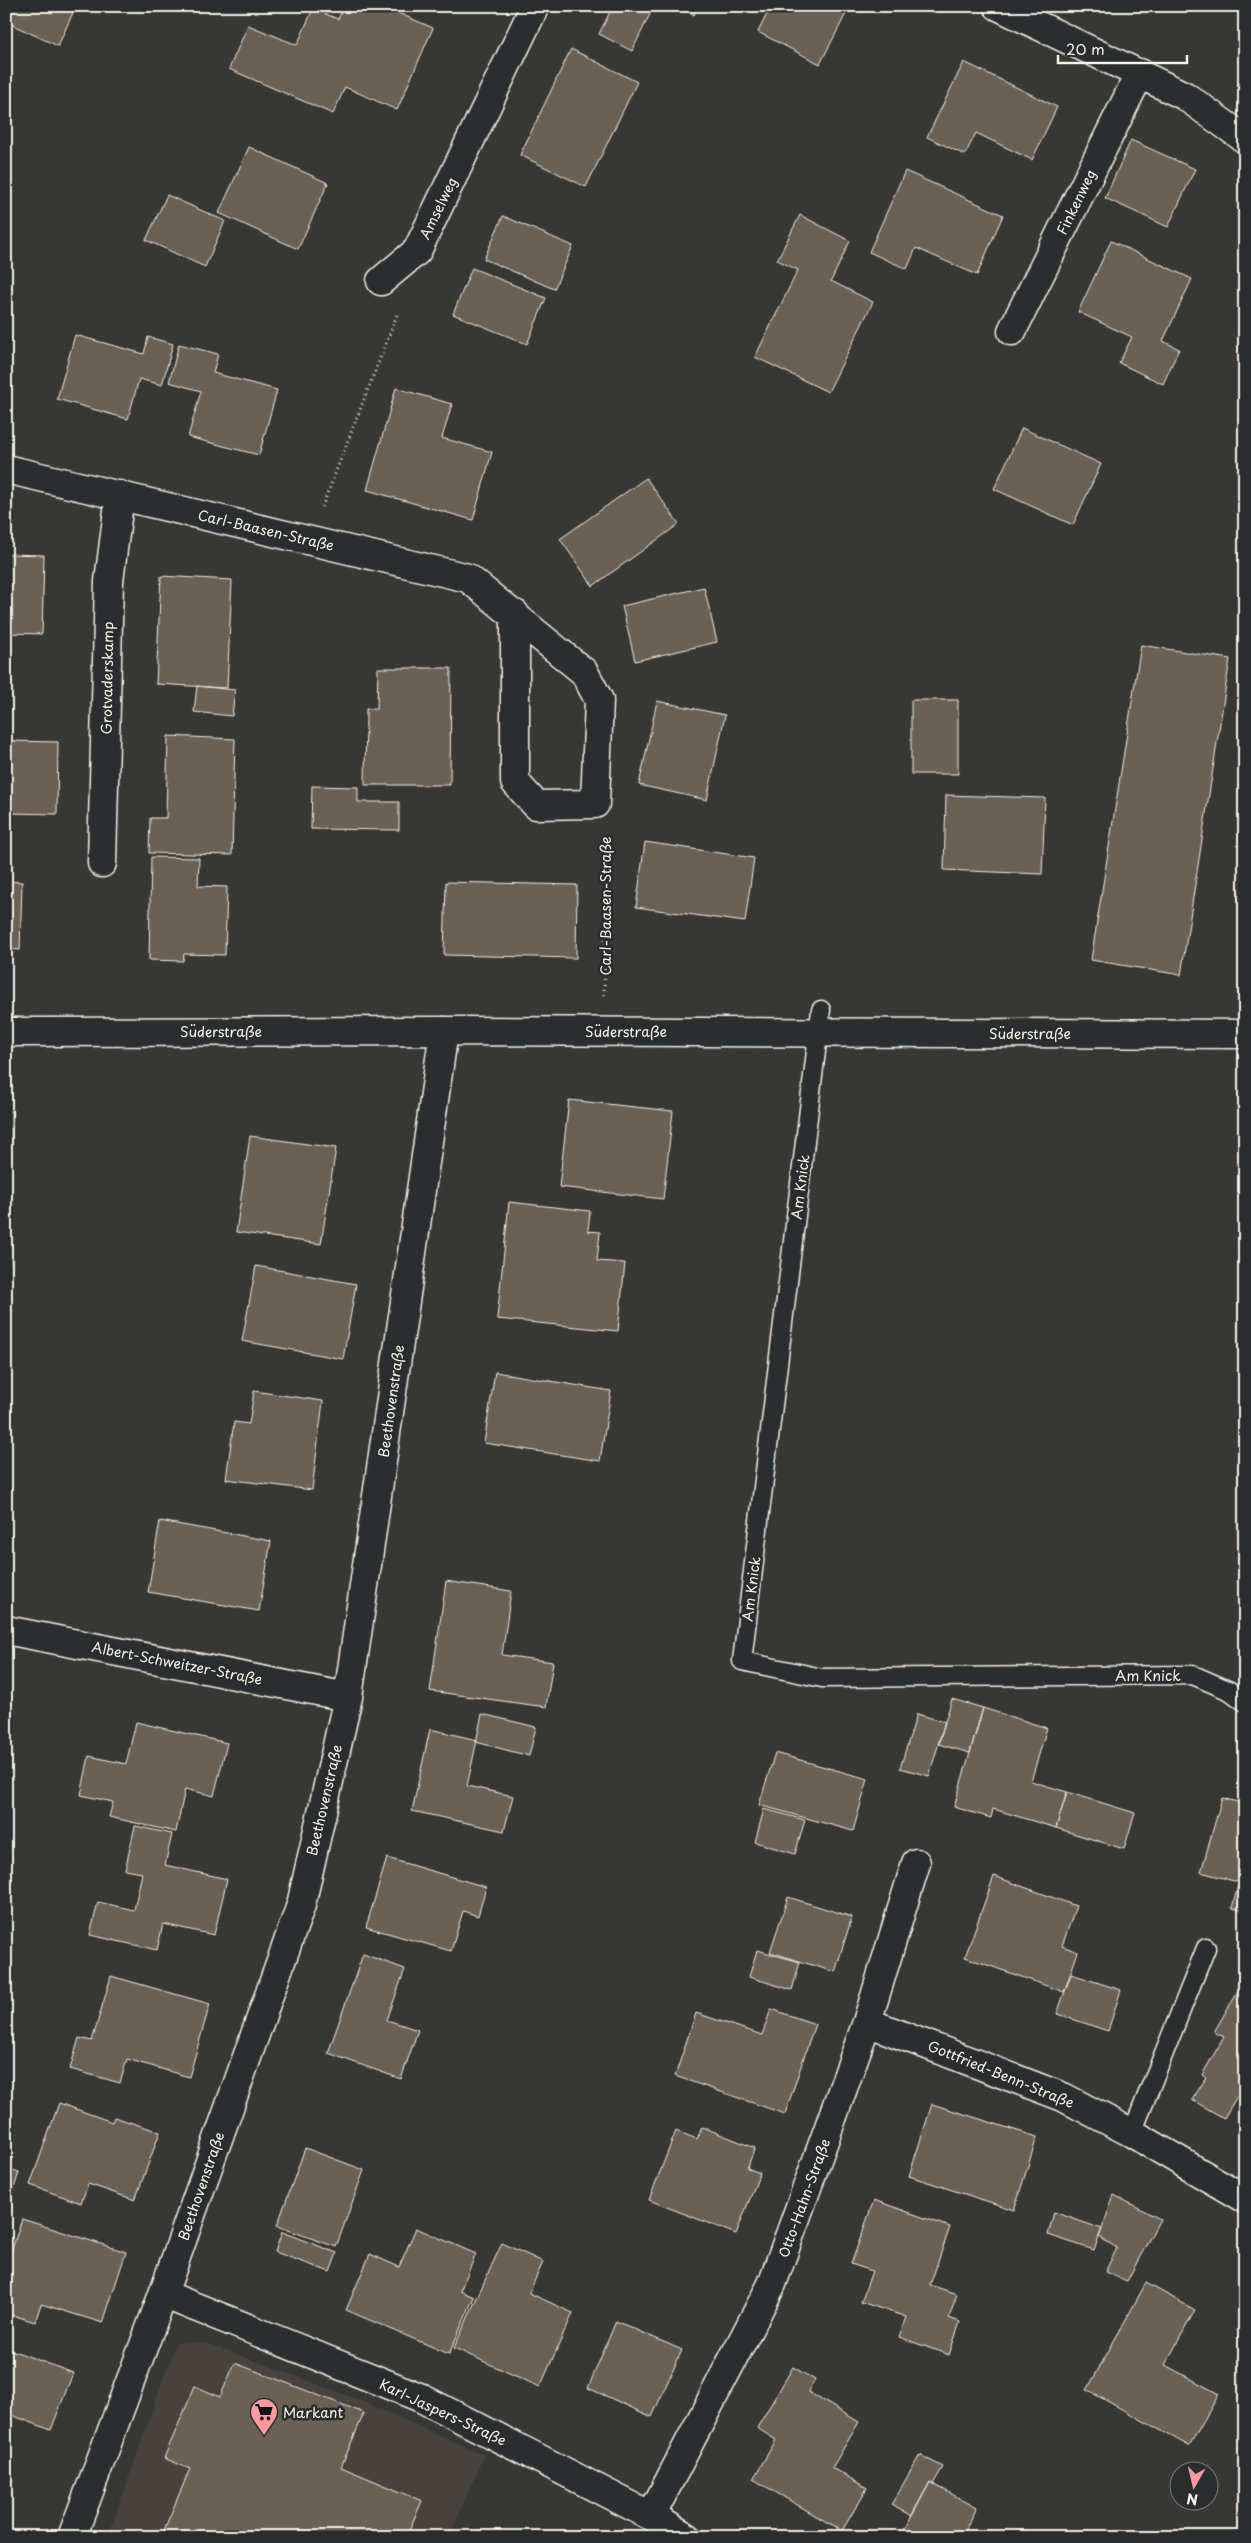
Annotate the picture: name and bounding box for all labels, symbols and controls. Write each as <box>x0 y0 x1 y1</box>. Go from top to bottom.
scale bar <box>1058 32 1187 64</box>
text: 20 m <box>1066 37 1105 60</box>
street label: Finkenweg <box>1051 166 1101 238</box>
street label: Amselweg <box>414 173 462 243</box>
street label: Carl-Baasen-Straße <box>196 504 336 556</box>
street label: Grotvaderskamp <box>96 621 118 735</box>
street label: Carl-Baasen-Straße <box>595 836 616 976</box>
street label: Süderstraße <box>180 1021 262 1042</box>
street label: Süderstraße <box>585 1021 667 1042</box>
street label: Süderstraße <box>989 1023 1071 1044</box>
street label: Am Knick <box>786 1153 814 1221</box>
street label: Beethovenstraße <box>373 1343 409 1459</box>
street label: Am Knick <box>737 1555 765 1623</box>
street label: Albert-Schweitzer-Straße <box>90 1636 264 1690</box>
street label: Am Knick <box>1115 1665 1181 1686</box>
street label: Beethovenstraße <box>301 1742 347 1858</box>
street label: Gottfried-Benn-Straße <box>925 2035 1077 2113</box>
street label: Beethovenstraße <box>173 2129 229 2243</box>
street label: Otto-Hahn-Straße <box>773 2135 835 2261</box>
street label: Karl-Jaspers-Straße <box>376 2373 510 2451</box>
supermarket icon: Markant <box>249 2397 279 2436</box>
place label: Markant <box>283 2402 343 2423</box>
north arrow <box>1168 2460 1218 2510</box>
text: N <box>1185 2488 1199 2511</box>

